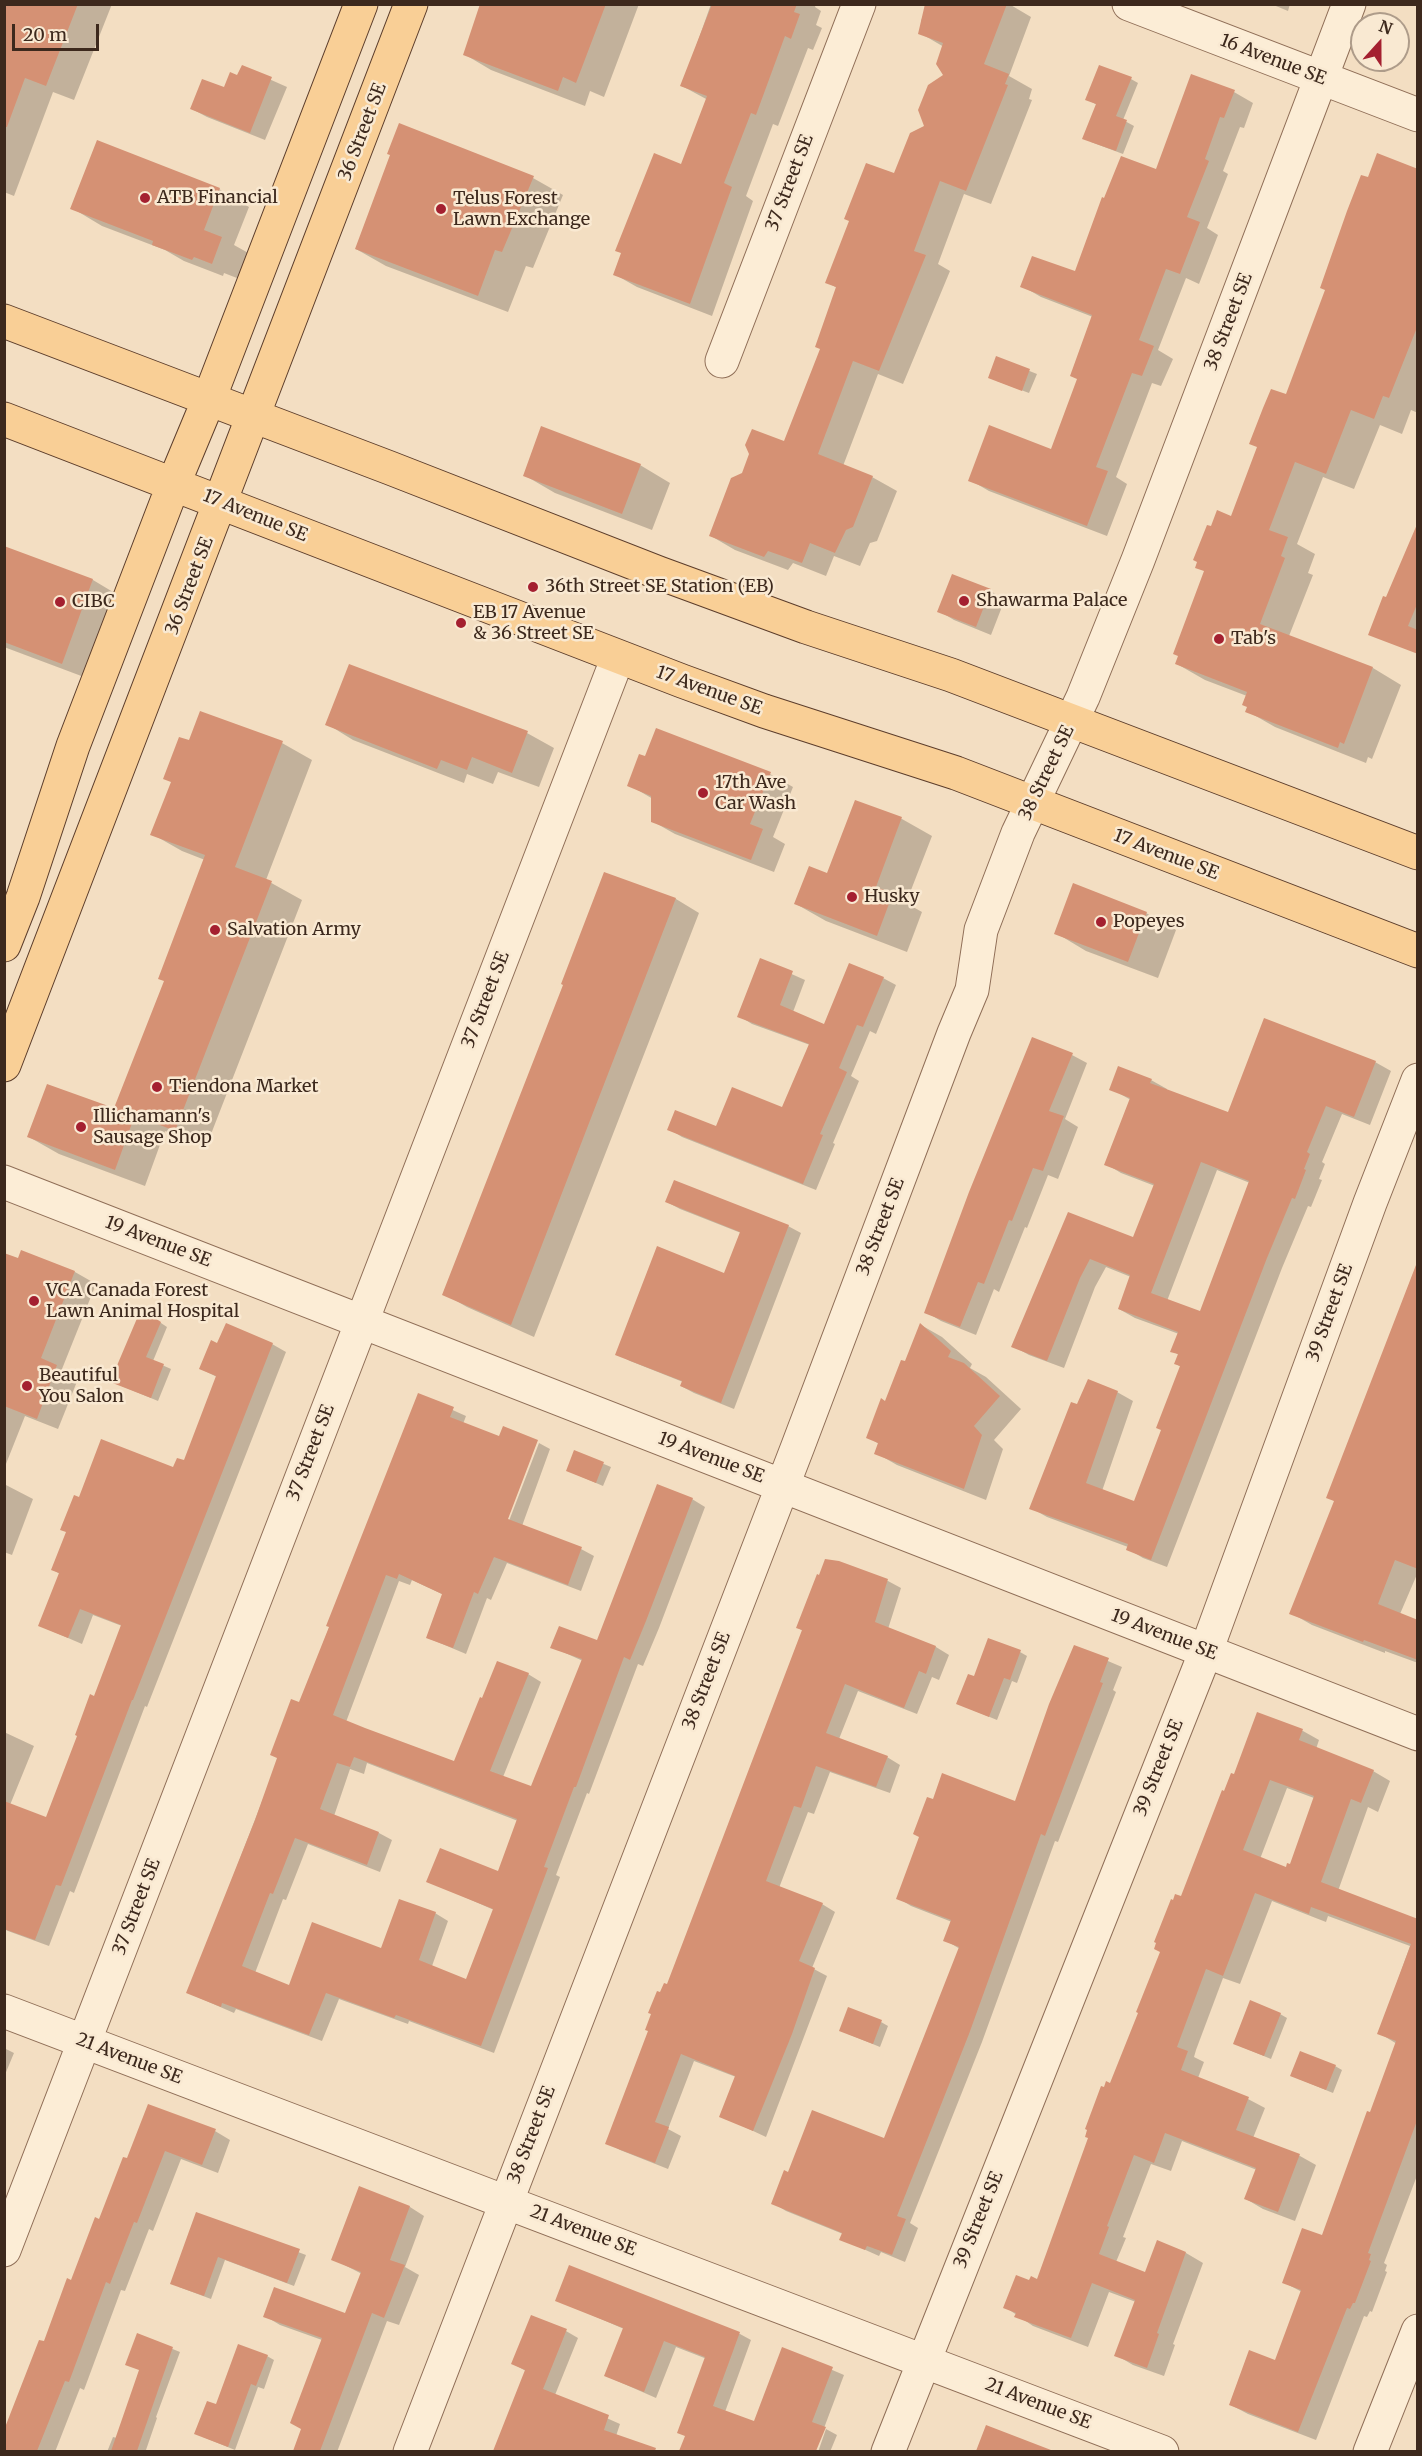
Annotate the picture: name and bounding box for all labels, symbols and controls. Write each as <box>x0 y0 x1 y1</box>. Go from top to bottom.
scale bar <box>15 12 102 50</box>
north arrow <box>1350 12 1410 72</box>
text: N <box>1376 15 1395 39</box>
text: 20 m <box>23 23 67 46</box>
street label: 16 Avenue SE <box>1217 30 1329 90</box>
street label: 36 Street SE <box>334 80 392 184</box>
street label: 37 Street SE <box>762 132 818 234</box>
place label: ATB Financial <box>157 187 278 209</box>
place label: Telus Forest Lawn Exchange <box>453 188 590 230</box>
marker: ATB Financial <box>138 191 152 205</box>
marker: Telus Forest Lawn Exchange <box>434 202 448 216</box>
street label: 38 Street SE <box>1201 270 1257 374</box>
street label: 17 Avenue SE <box>200 485 310 547</box>
street label: 36 Street SE <box>161 534 219 638</box>
place label: 36th Street SE Station (EB) <box>545 576 774 598</box>
marker: 36th Street SE Station (EB) <box>526 580 540 594</box>
place label: Shawarma Palace <box>976 590 1127 612</box>
place label: CIBC <box>72 591 115 613</box>
marker: Shawarma Palace <box>957 594 971 608</box>
marker: CIBC <box>53 595 67 609</box>
place label: EB 17 Avenue & 36 Street SE <box>473 602 594 644</box>
marker: EB 17 Avenue & 36 Street SE <box>454 616 468 630</box>
place label: Tab's <box>1231 628 1276 650</box>
marker: Tab's <box>1212 632 1226 646</box>
street label: 17 Avenue SE <box>653 662 765 720</box>
street label: 38 Street SE <box>1015 722 1079 824</box>
place label: 17th Ave Car Wash <box>715 772 796 814</box>
marker: 17th Ave Car Wash <box>696 786 710 800</box>
street label: 17 Avenue SE <box>1110 825 1222 885</box>
place label: Husky <box>864 886 920 908</box>
marker: Husky <box>845 890 859 904</box>
place label: Popeyes <box>1113 911 1184 933</box>
marker: Popeyes <box>1094 915 1108 929</box>
place label: Salvation Army <box>227 919 361 941</box>
marker: Salvation Army <box>208 923 222 937</box>
street label: 37 Street SE <box>458 949 514 1051</box>
place label: Tiendona Market <box>169 1076 319 1098</box>
marker: Tiendona Market <box>150 1080 164 1094</box>
place label: Illichamann's Sausage Shop <box>93 1106 212 1148</box>
marker: Illichamann's Sausage Shop <box>74 1120 88 1134</box>
street label: 38 Street SE <box>853 1175 909 1279</box>
street label: 19 Avenue SE <box>102 1212 214 1272</box>
street label: 39 Street SE <box>1302 1261 1358 1365</box>
place label: VCA Canada Forest Lawn Animal Hospital <box>46 1280 239 1322</box>
marker: VCA Canada Forest Lawn Animal Hospital <box>27 1294 41 1308</box>
place label: Beautiful You Salon <box>39 1365 124 1408</box>
marker: Beautiful You Salon <box>20 1379 34 1393</box>
street label: 37 Street SE <box>283 1402 339 1504</box>
street label: 19 Avenue SE <box>655 1428 767 1488</box>
street label: 19 Avenue SE <box>1108 1605 1220 1665</box>
street label: 38 Street SE <box>679 1629 735 1733</box>
street label: 39 Street SE <box>1130 1716 1188 1820</box>
street label: 37 Street SE <box>109 1856 165 1958</box>
street label: 21 Avenue SE <box>73 2029 185 2089</box>
street label: 38 Street SE <box>504 2083 560 2187</box>
street label: 39 Street SE <box>950 2168 1008 2272</box>
street label: 21 Avenue SE <box>527 2201 639 2261</box>
street label: 21 Avenue SE <box>982 2374 1094 2434</box>

